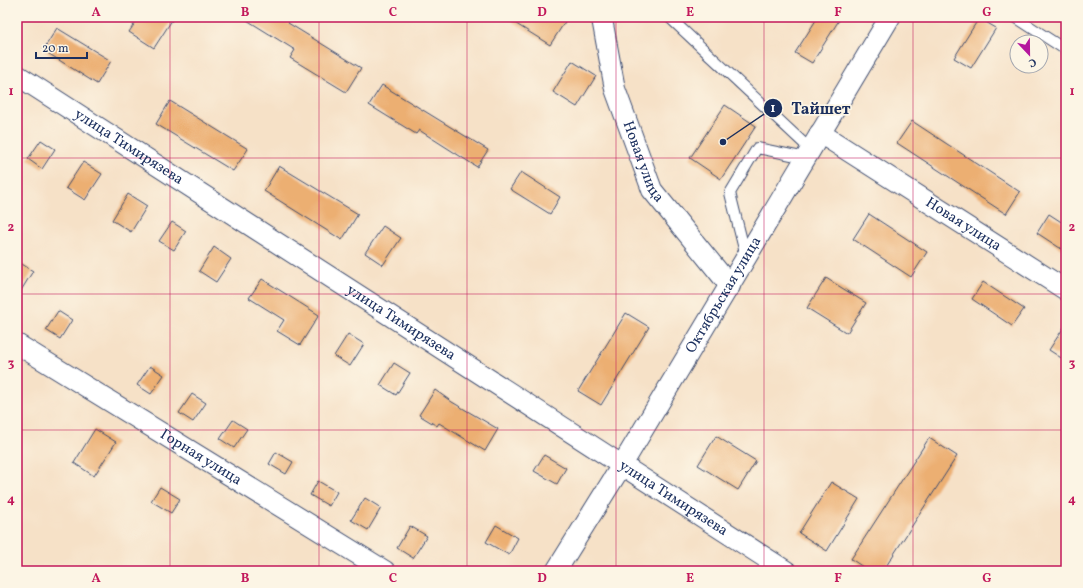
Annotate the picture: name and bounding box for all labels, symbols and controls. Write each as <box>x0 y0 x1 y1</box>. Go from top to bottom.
text: A <box>91 4 101 22</box>
text: B <box>241 4 250 22</box>
text: C <box>389 4 397 22</box>
text: D <box>537 4 547 22</box>
text: E <box>686 4 694 22</box>
text: F <box>834 4 842 22</box>
text: G <box>982 4 992 22</box>
scale bar <box>36 34 87 60</box>
north arrow <box>1009 34 1049 74</box>
text: 20 m <box>42 41 69 57</box>
text: С <box>1026 54 1038 70</box>
text: 1 <box>8 83 14 101</box>
text: 1 <box>1069 83 1075 101</box>
callout: Тайшет <box>763 94 859 122</box>
text: Тайшет <box>791 99 851 121</box>
text: 1 <box>771 101 776 117</box>
street label: улица Тимирязева <box>70 104 187 190</box>
street label: Новая улица <box>617 118 669 207</box>
street label: Новая улица <box>921 192 1005 257</box>
text: 2 <box>8 219 15 237</box>
text: 2 <box>1069 219 1076 237</box>
street label: Октябрьская улица <box>681 233 767 357</box>
street label: улица Тимирязева <box>342 280 460 366</box>
text: 3 <box>8 355 15 373</box>
text: 3 <box>1069 355 1076 373</box>
street label: Горная улица <box>156 424 246 491</box>
street label: улица Тимирязева <box>615 455 732 541</box>
text: 4 <box>7 491 15 509</box>
text: 4 <box>1068 491 1076 509</box>
text: A <box>91 570 101 588</box>
text: B <box>241 570 250 588</box>
text: C <box>389 570 397 588</box>
text: D <box>537 570 547 588</box>
text: E <box>686 570 694 588</box>
text: F <box>834 570 842 588</box>
text: G <box>982 570 992 588</box>

